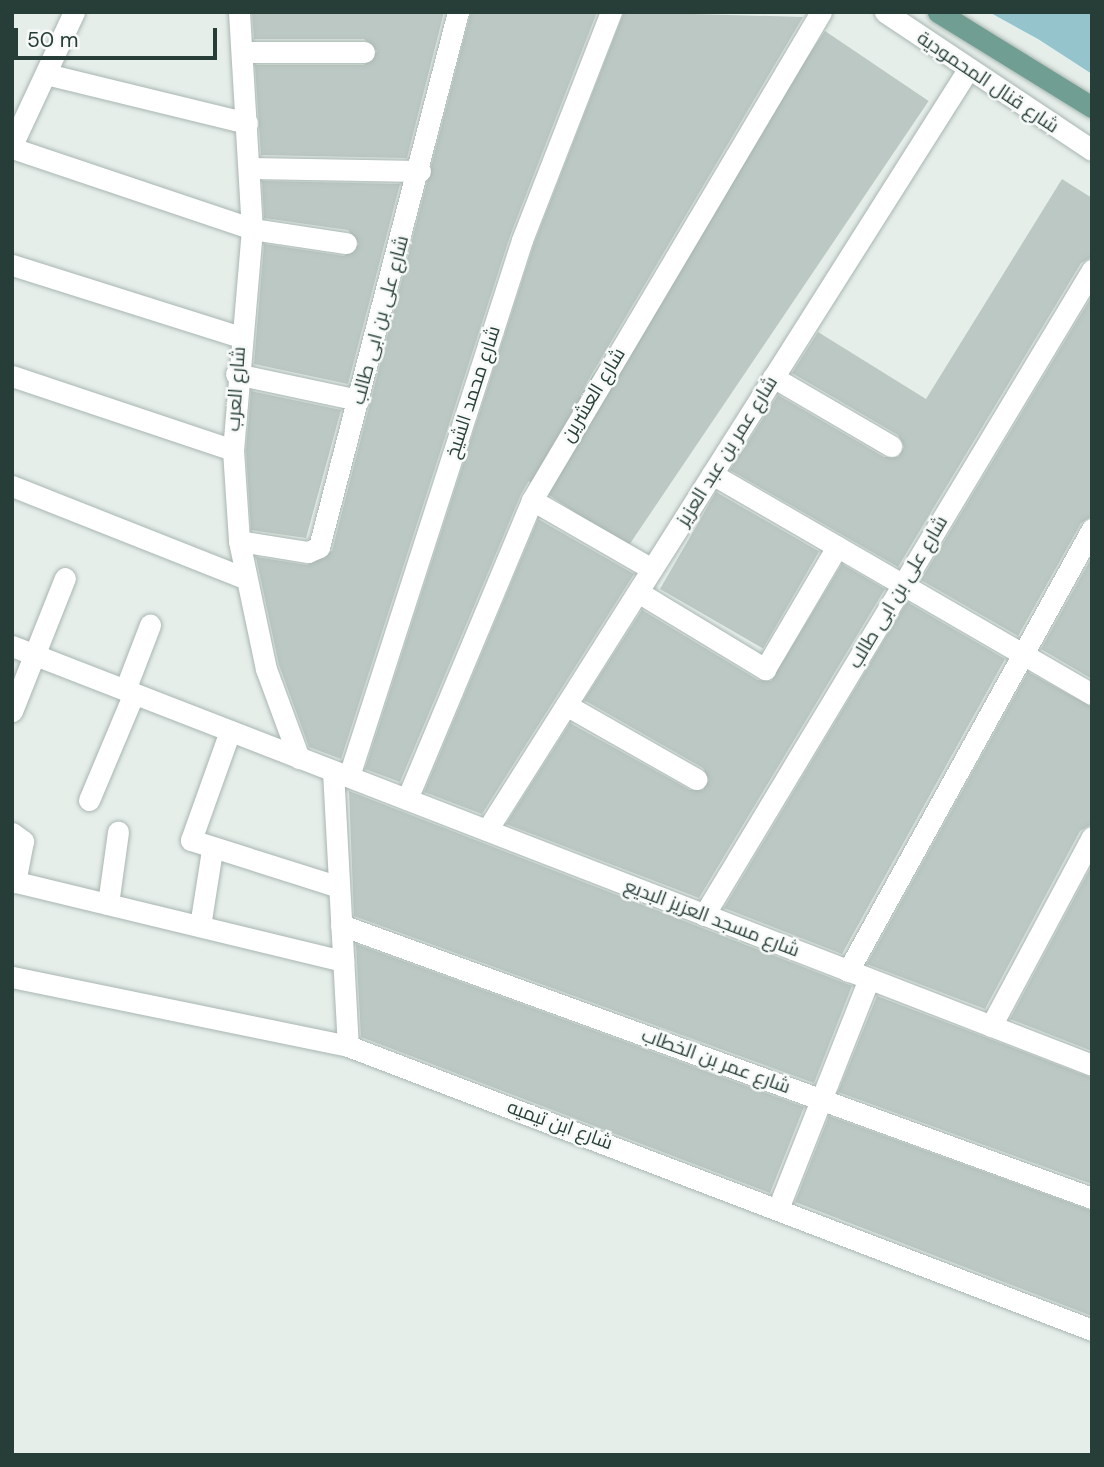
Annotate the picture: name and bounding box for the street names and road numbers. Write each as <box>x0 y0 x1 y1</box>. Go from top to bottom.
street label: شارع قنال المحمودية <box>913 26 1063 138</box>
street label: شارع على بن ابى طالب <box>346 233 414 407</box>
street label: شارع محمد الشيخ <box>441 323 505 461</box>
street label: شارع العشرين <box>556 344 630 446</box>
street label: شارع العرب <box>222 346 250 432</box>
street label: شارع عمر بن عبد العزيز <box>672 372 782 530</box>
street label: شارع على بن ابى طالب <box>843 512 953 672</box>
street label: شارع مسجد العزيز البديع <box>621 874 803 962</box>
street label: شارع عمر بن الخطاب <box>638 1023 794 1099</box>
street label: شارع ابن تيميه <box>504 1095 616 1155</box>

